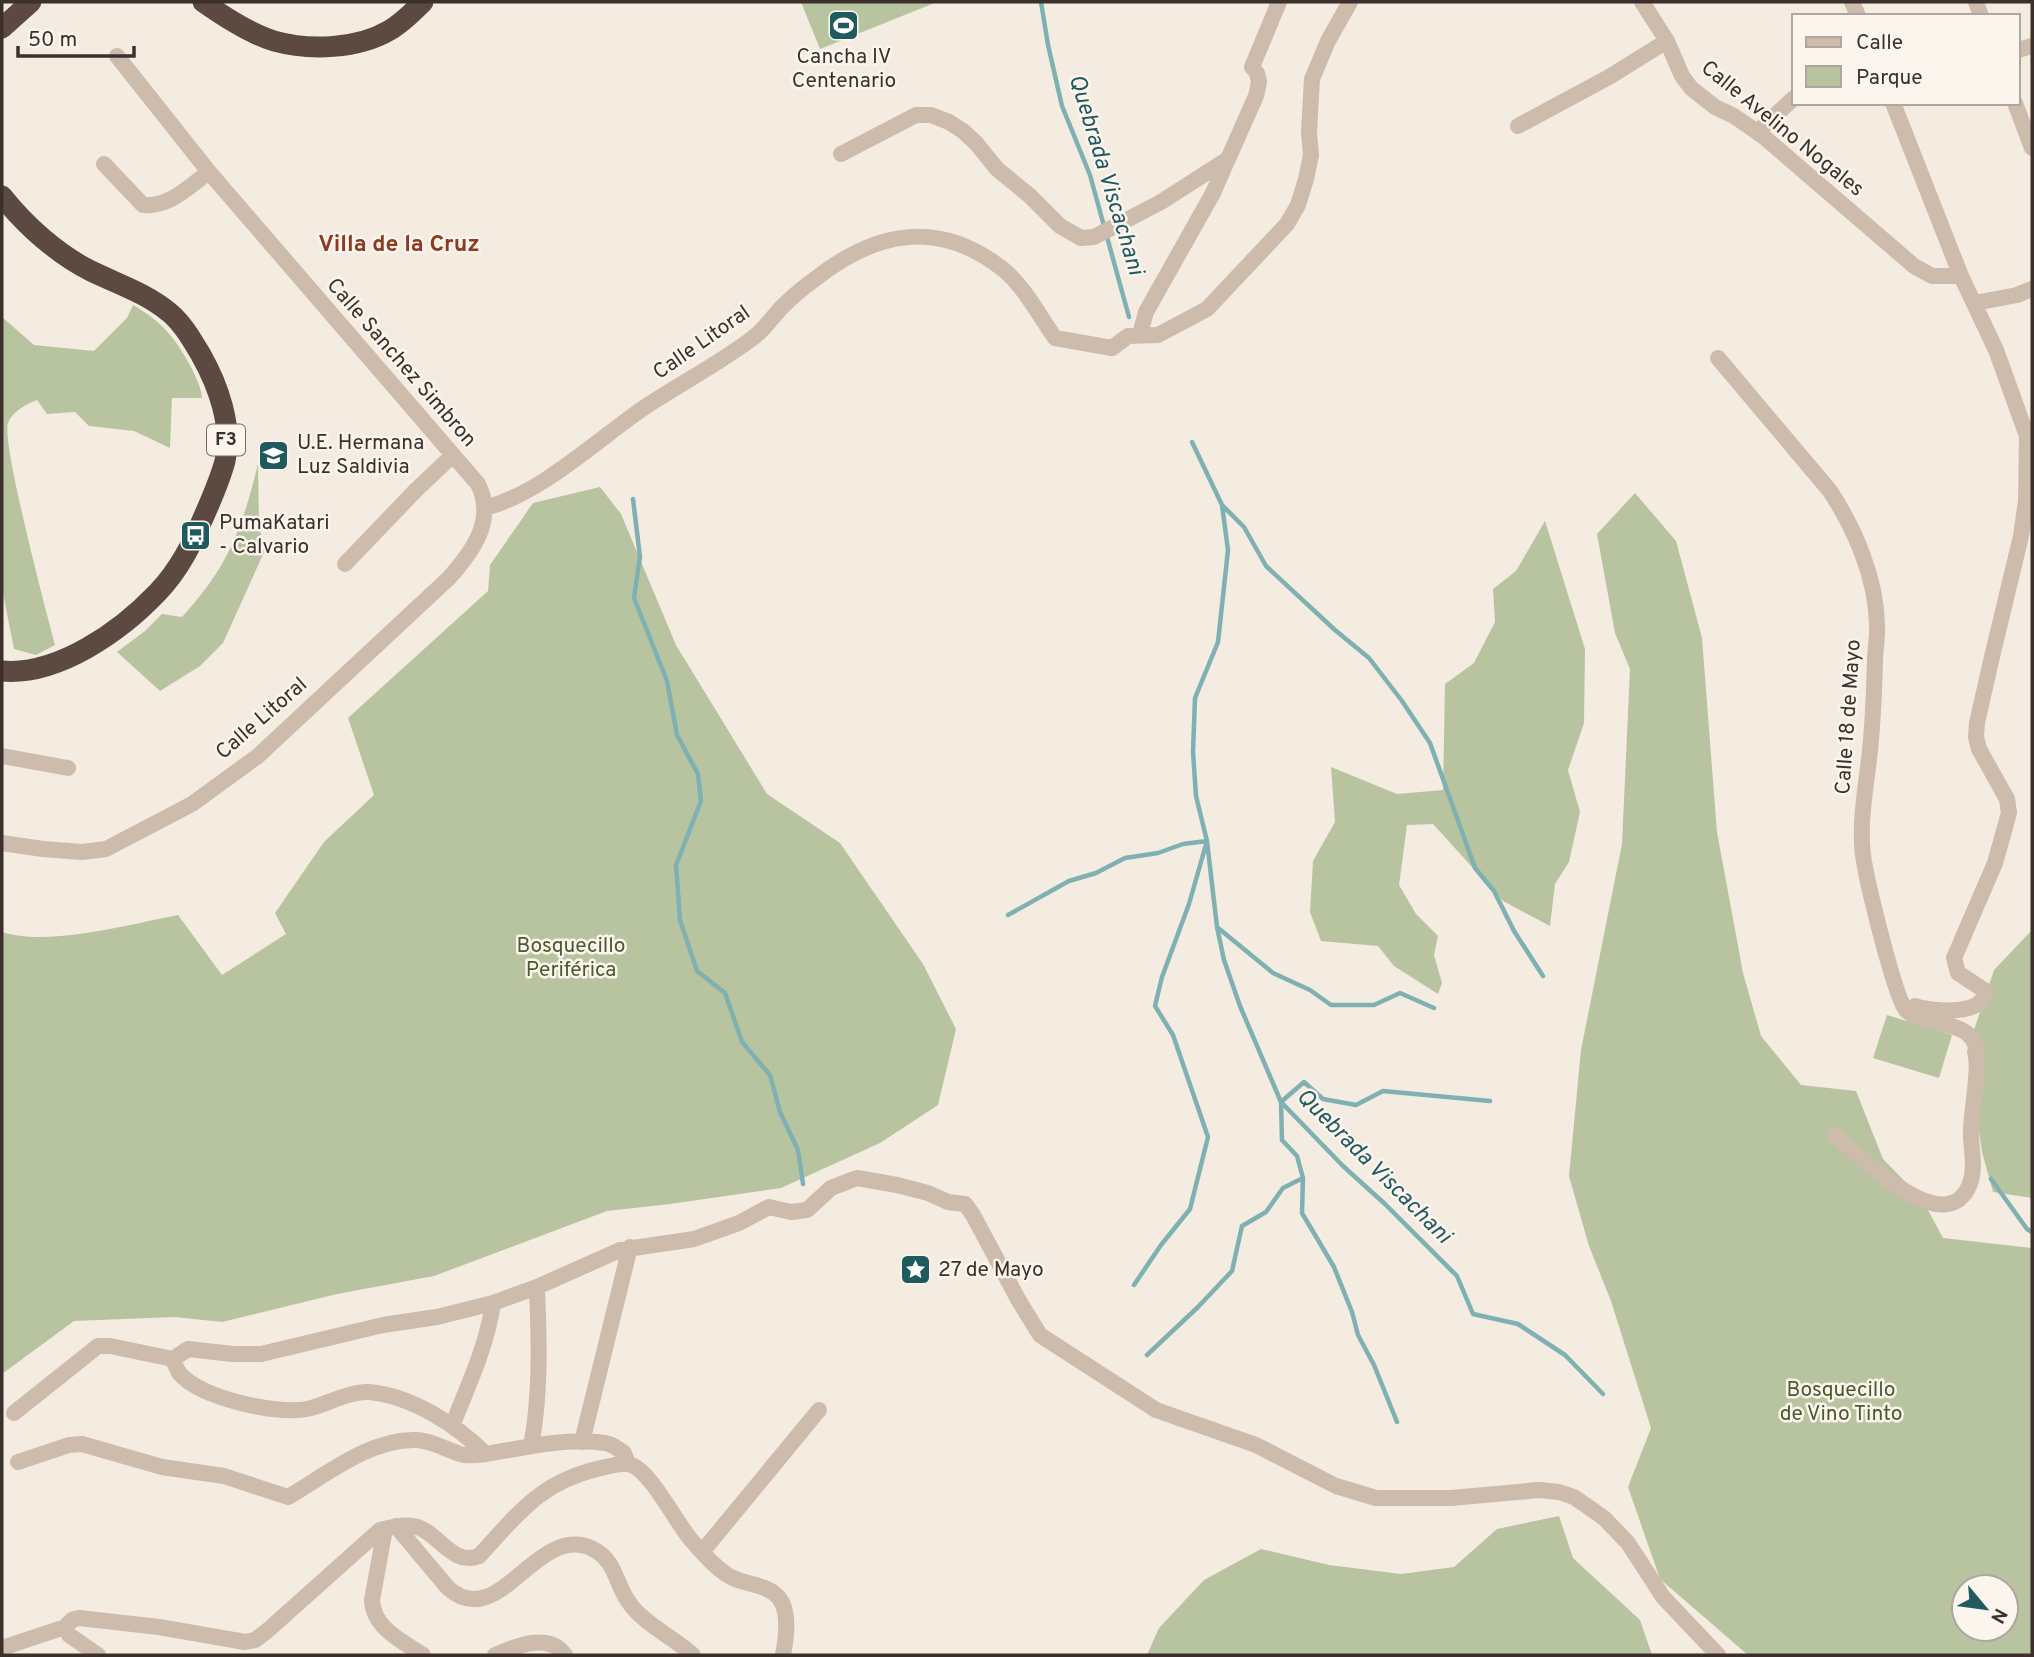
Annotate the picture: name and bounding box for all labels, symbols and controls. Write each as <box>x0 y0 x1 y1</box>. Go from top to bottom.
sports icon: Cancha IV Centenario <box>827 8 861 42</box>
scale bar <box>18 14 133 58</box>
legend <box>1792 14 2020 105</box>
text: 50 m <box>28 27 77 54</box>
text: Calle <box>1856 30 1903 57</box>
place label: Cancha IV Centenario <box>792 44 896 95</box>
street label: Calle Avelino Nogales <box>1695 55 1869 203</box>
text: Parque <box>1856 65 1923 92</box>
water label: Quebrada Viscachani <box>1061 71 1150 280</box>
district label: Villa de la Cruz <box>318 231 480 260</box>
street label: Calle Sanchez Simbron <box>320 273 482 453</box>
street label: Calle Litoral <box>648 300 756 386</box>
road number: F3 <box>207 424 245 456</box>
place label: U.E. Hermana Luz Saldivia <box>297 430 424 481</box>
school or university icon: U.E. Hermana Luz Saldivia <box>257 438 291 472</box>
place label: PumaKatari - Calvario <box>219 510 330 561</box>
bus stop icon: PumaKatari - Calvario <box>179 518 213 552</box>
street label: Calle 18 de Mayo <box>1830 639 1868 795</box>
street label: Calle Litoral <box>211 672 313 766</box>
park label: Bosquecillo Periférica <box>517 933 625 984</box>
water label: Quebrada Viscachani <box>1289 1083 1458 1252</box>
place icon: 27 de Mayo <box>898 1253 932 1287</box>
place label: 27 de Mayo <box>938 1257 1044 1284</box>
park label: Bosquecillo de Vino Tinto <box>1780 1377 1902 1428</box>
north arrow <box>1950 1573 2020 1643</box>
text: N <box>1984 1603 2012 1627</box>

